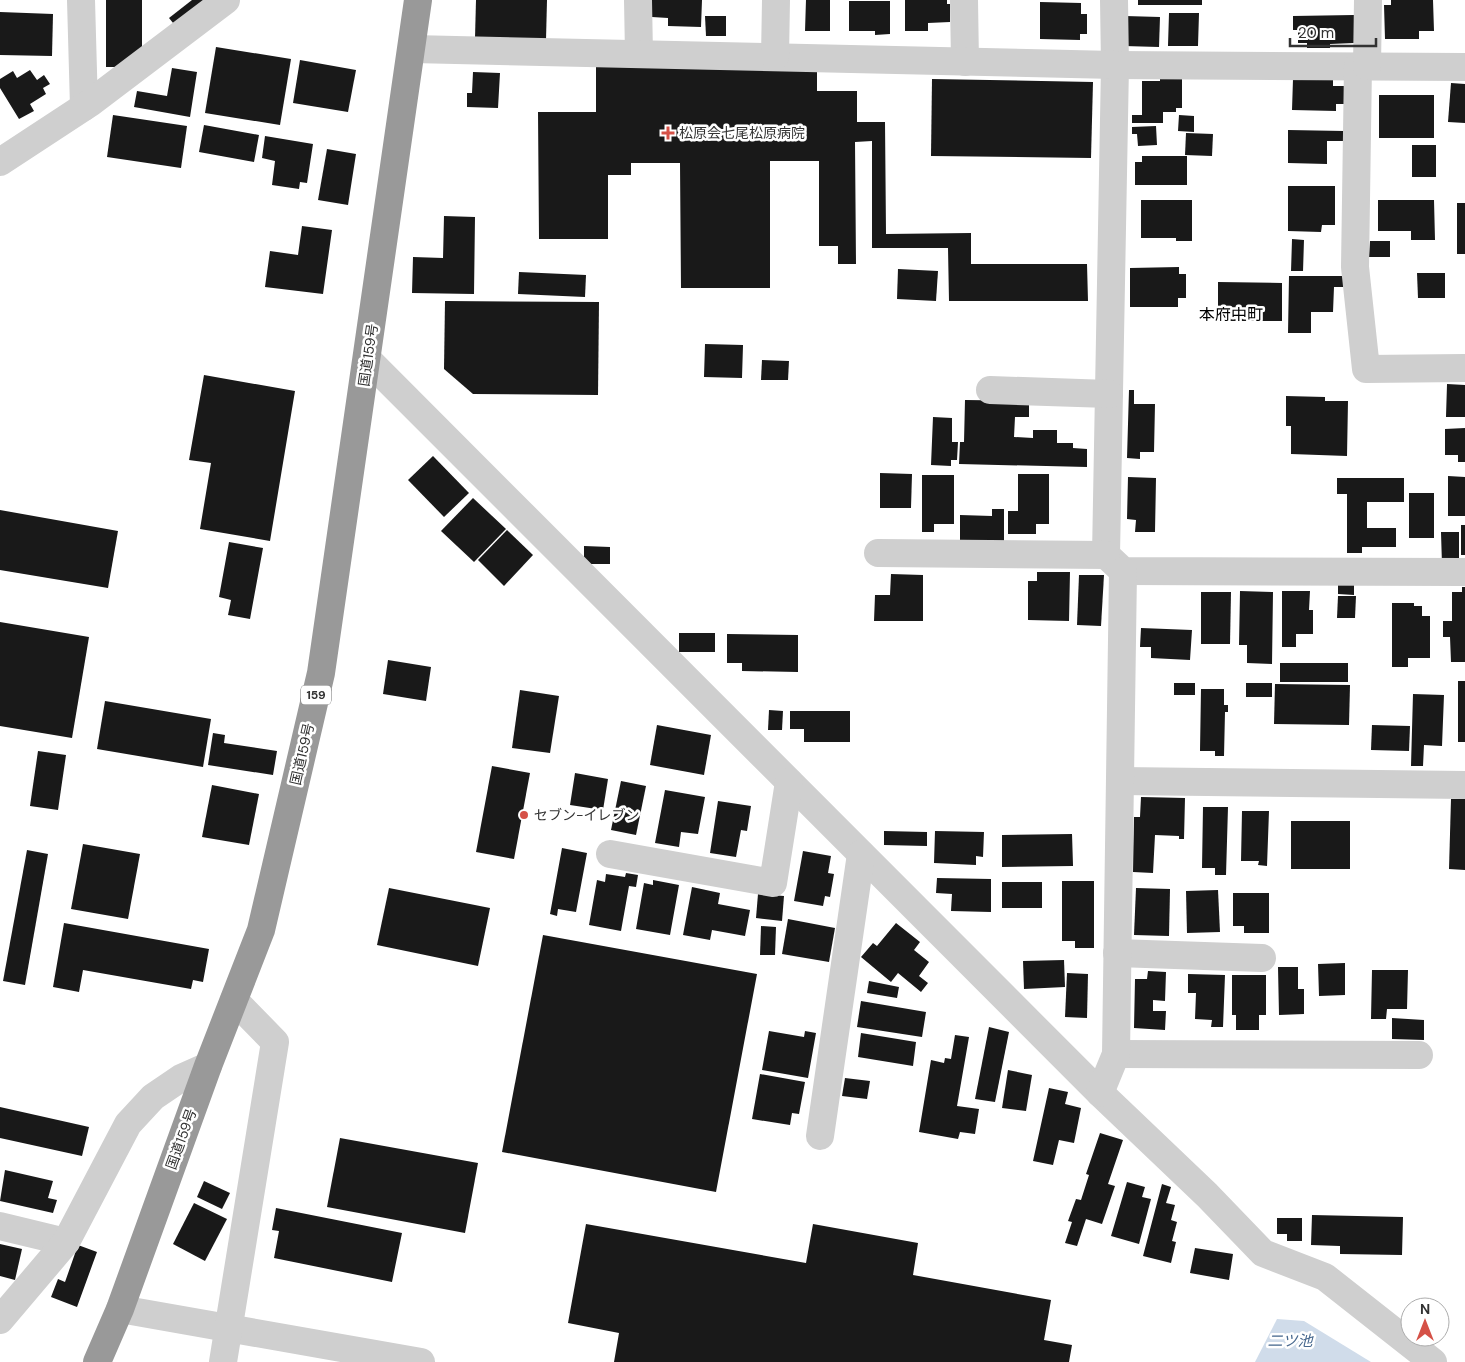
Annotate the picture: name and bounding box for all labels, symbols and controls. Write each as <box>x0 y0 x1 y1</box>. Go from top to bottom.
scale bar <box>1290 15 1376 47</box>
text: 20 m <box>1298 23 1334 43</box>
place label: 松原会七尾松原病院 <box>679 124 805 142</box>
marker: 松原会七尾松原病院 <box>661 126 675 140</box>
district label: 本府中町 <box>1199 304 1263 325</box>
street label: 国道159号 <box>355 322 381 388</box>
road number: 159 <box>301 686 331 704</box>
street label: 国道159号 <box>286 721 318 787</box>
place label: セブン-イレブン <box>534 806 640 824</box>
marker: セブン-イレブン <box>518 809 530 821</box>
street label: 国道159号 <box>162 1106 200 1172</box>
north arrow <box>1400 1297 1450 1347</box>
text: N <box>1420 1300 1430 1318</box>
water label: 二ツ池 <box>1267 1331 1314 1351</box>

